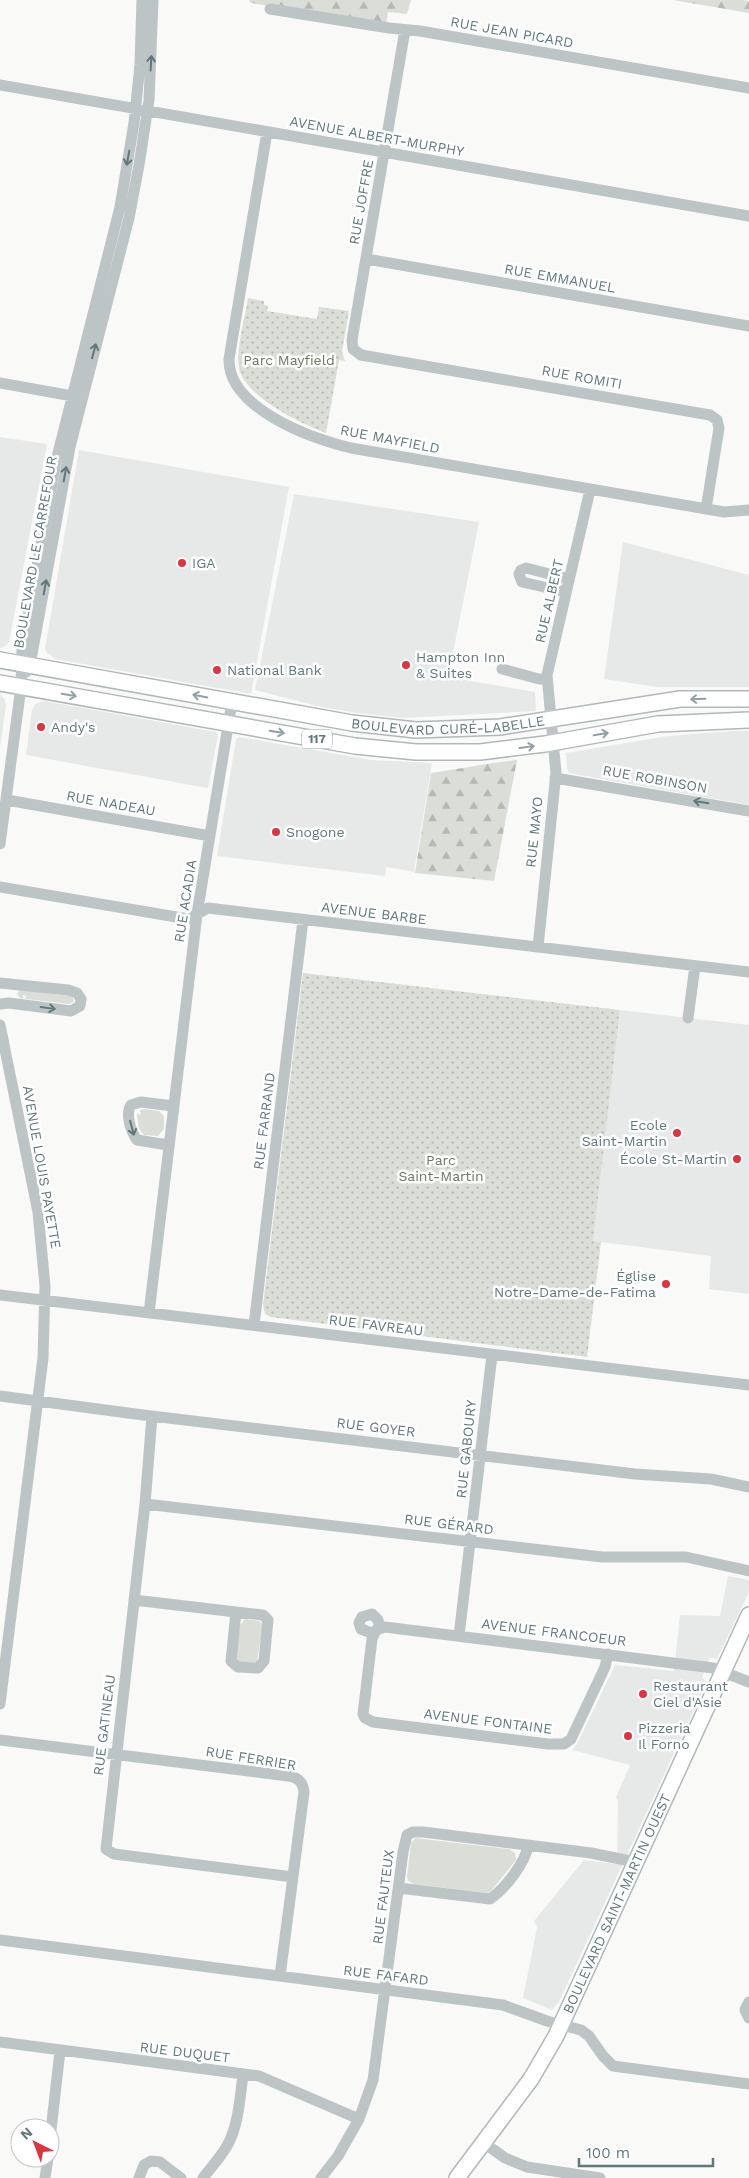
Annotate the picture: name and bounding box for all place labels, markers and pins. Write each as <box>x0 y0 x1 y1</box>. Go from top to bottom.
place label: IGA <box>192 555 216 571</box>
marker: IGA <box>176 557 188 569</box>
place label: Hampton Inn & Suites <box>416 649 505 681</box>
marker: Hampton Inn & Suites <box>400 659 412 671</box>
place label: National Bank <box>227 662 322 678</box>
marker: National Bank <box>211 664 223 676</box>
place label: Andy's <box>51 719 95 735</box>
marker: Andy's <box>35 721 47 733</box>
place label: Snogone <box>286 824 345 840</box>
marker: Snogone <box>270 826 282 838</box>
place label: Ecole Saint-Martin <box>582 1117 667 1149</box>
marker: Ecole Saint-Martin <box>671 1127 683 1139</box>
place label: École St-Martin <box>620 1151 727 1167</box>
marker: École St-Martin <box>731 1153 743 1165</box>
place label: Église Notre-Dame-de-Fatima <box>494 1268 656 1300</box>
marker: Église Notre-Dame-de-Fatima <box>660 1278 672 1290</box>
place label: Restaurant Ciel d'Asie <box>653 1678 728 1710</box>
marker: Restaurant Ciel d'Asie <box>637 1688 649 1700</box>
place label: Pizzeria Il Forno <box>638 1720 691 1752</box>
marker: Pizzeria Il Forno <box>622 1730 634 1742</box>

